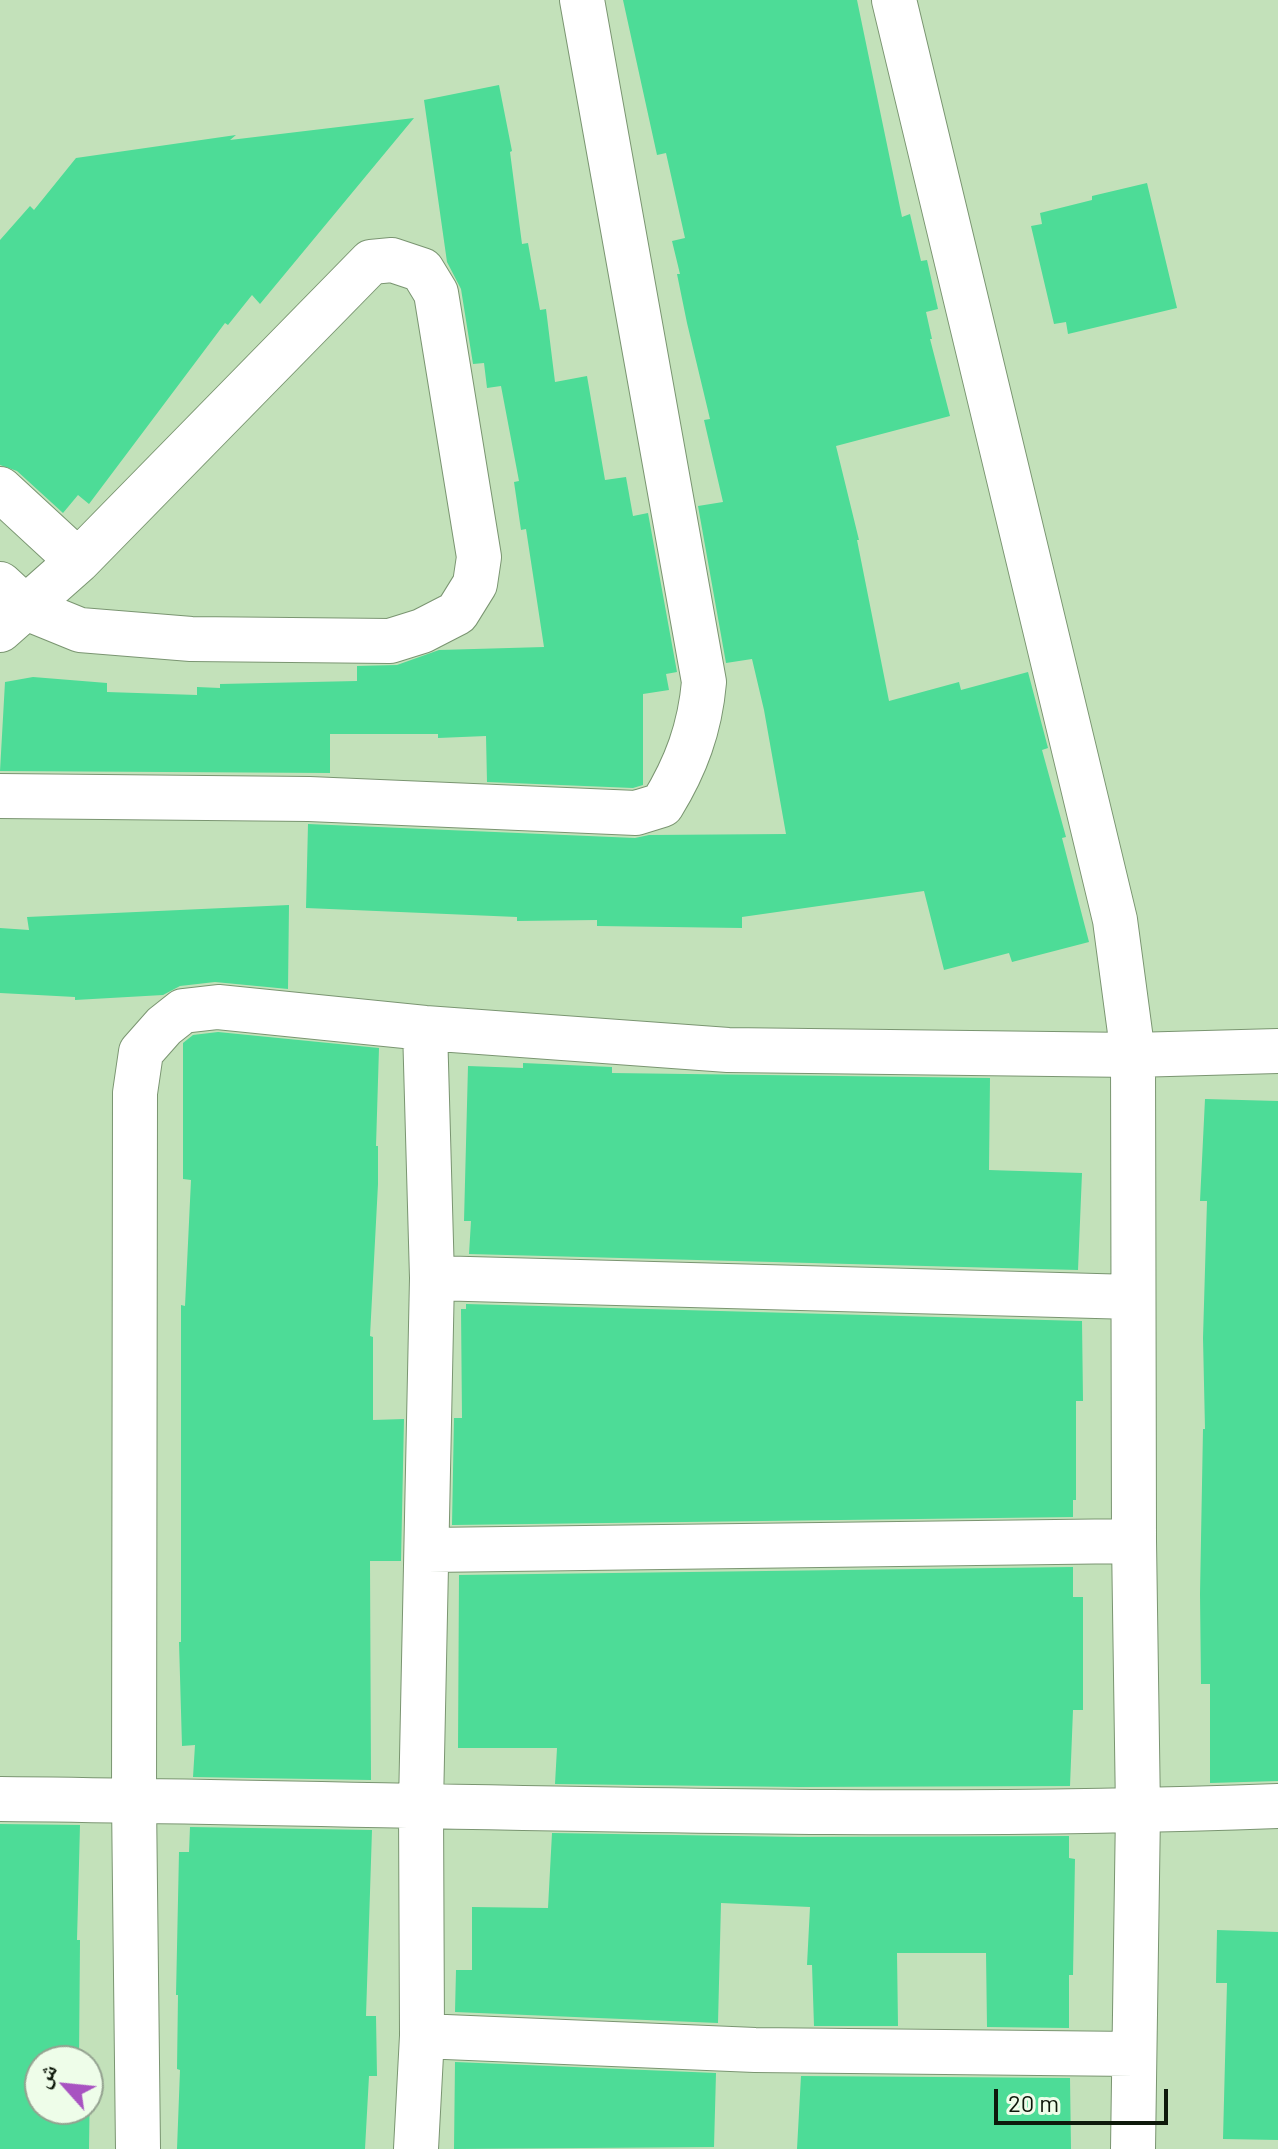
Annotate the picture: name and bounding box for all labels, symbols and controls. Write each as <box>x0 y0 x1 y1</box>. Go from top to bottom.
north arrow <box>24 2045 104 2125</box>
text: ش <box>28 2059 61 2091</box>
scale bar <box>998 2073 1172 2123</box>
text: 20 m <box>1008 2088 1059 2117</box>

